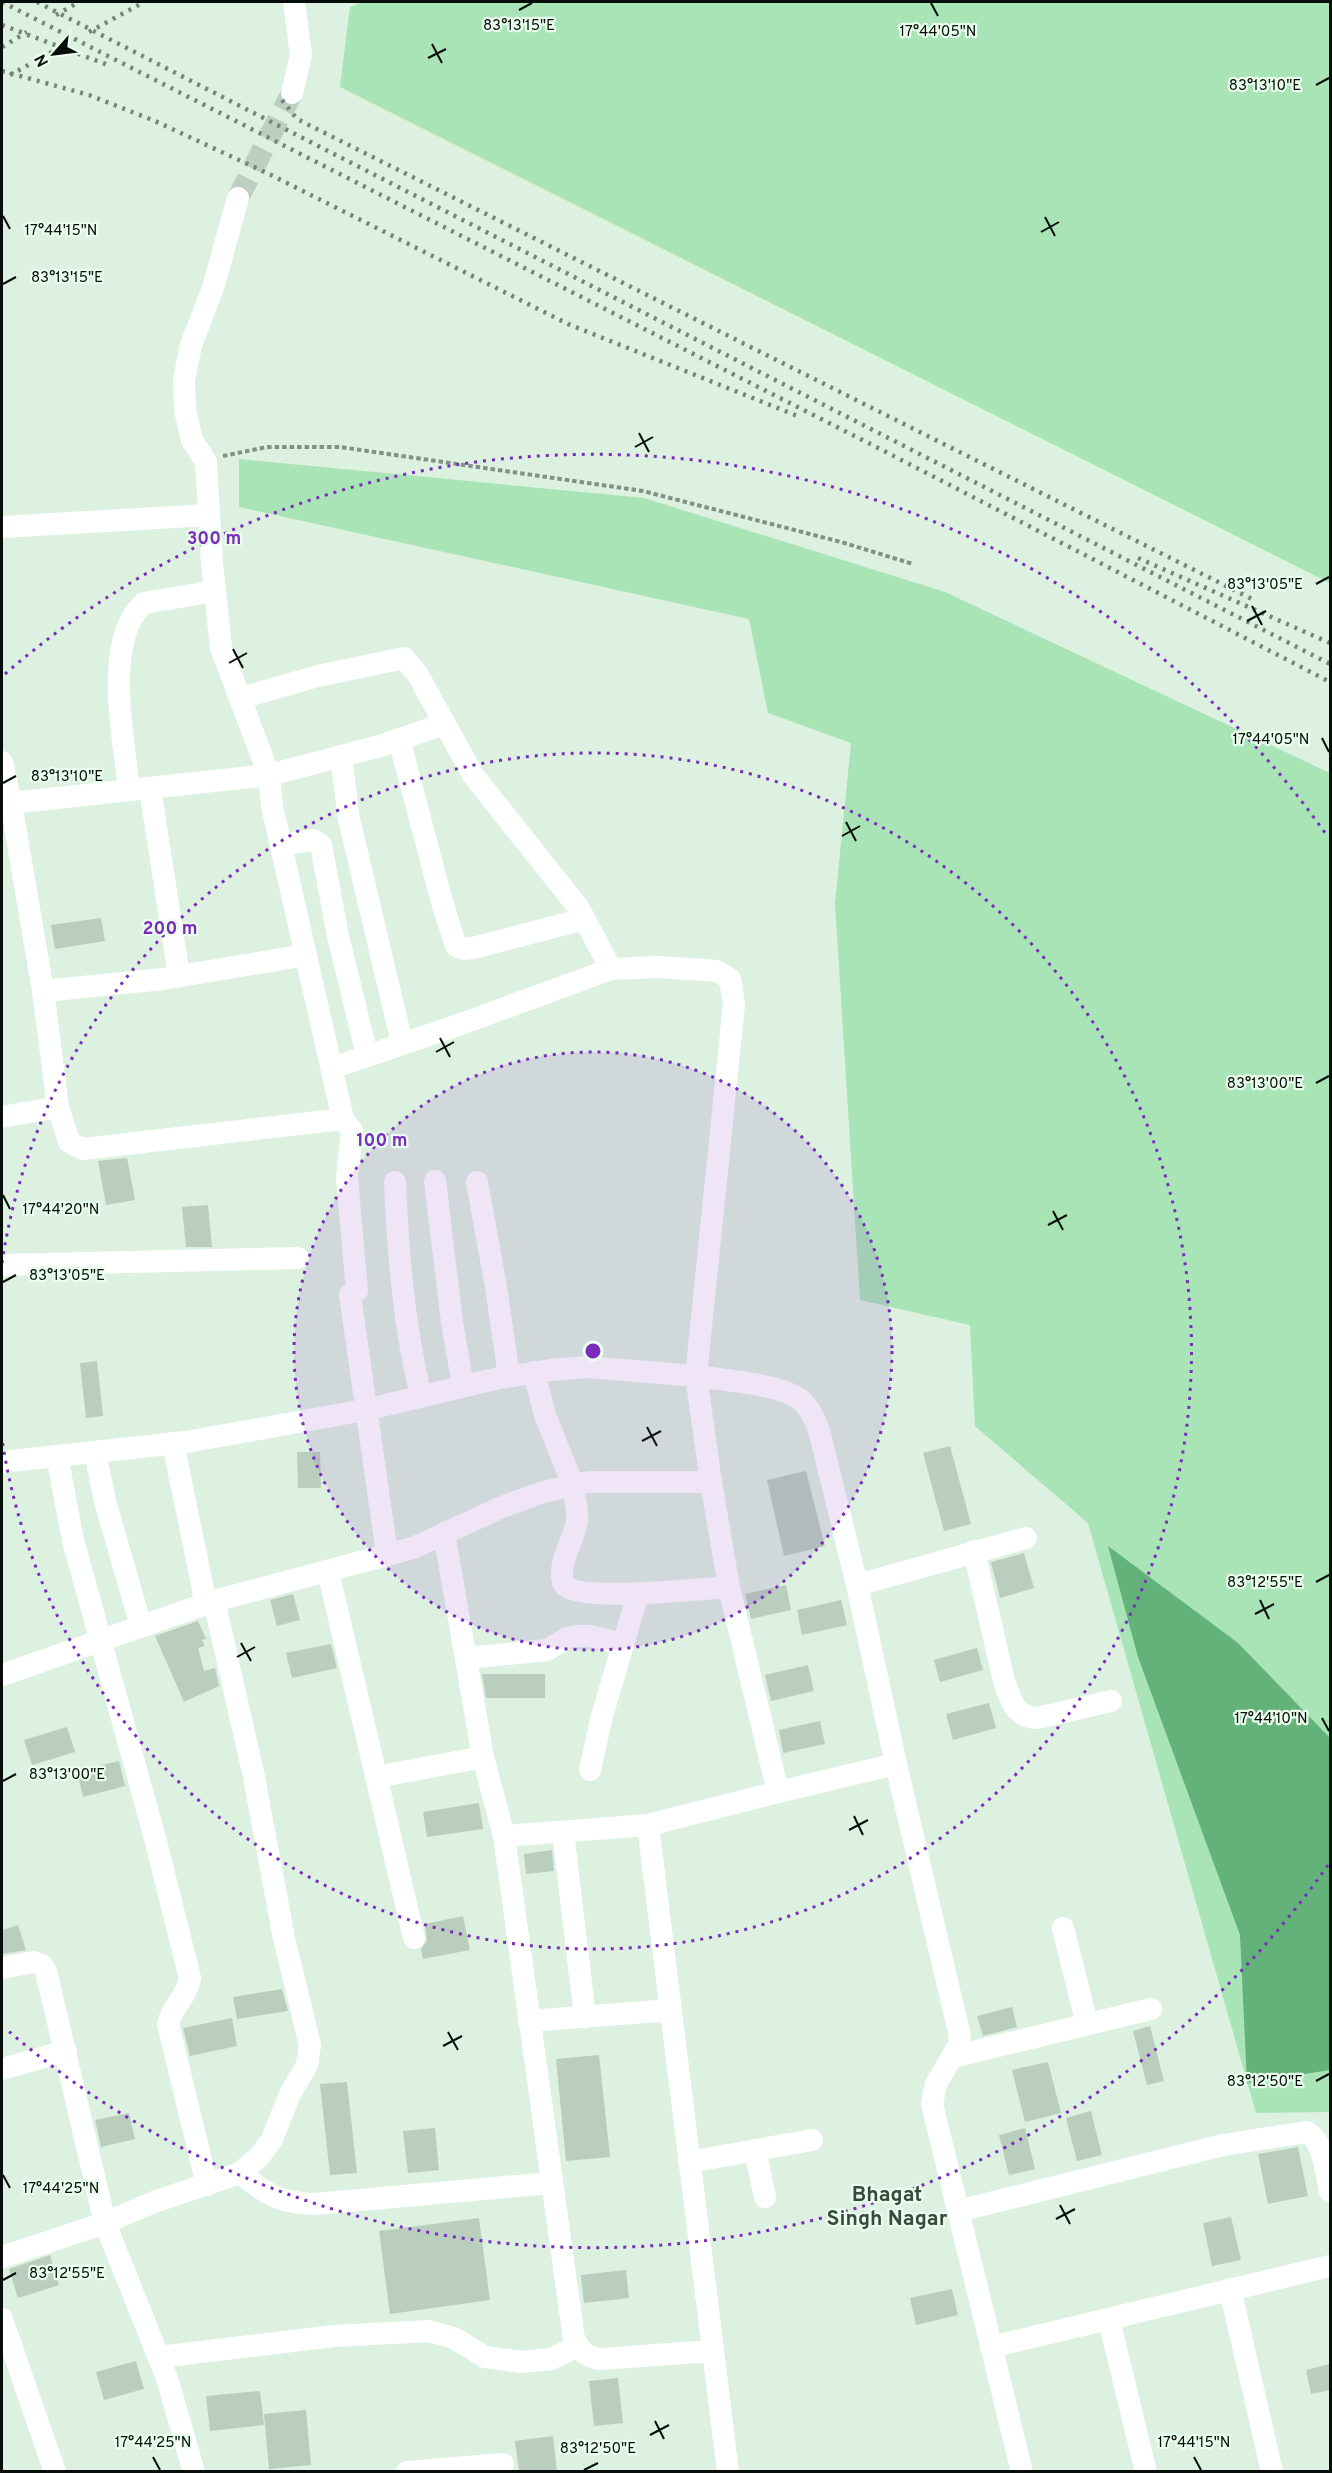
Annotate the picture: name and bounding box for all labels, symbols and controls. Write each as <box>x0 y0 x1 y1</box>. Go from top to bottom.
text: 83°13'15"E <box>483 17 555 36</box>
text: 17°44'05"N <box>900 23 976 42</box>
north arrow <box>24 24 84 84</box>
text: N <box>31 50 54 70</box>
text: 83°13'10"E <box>1229 77 1301 96</box>
text: 17°44'15"N <box>25 222 97 241</box>
text: 83°13'15"E <box>31 269 103 288</box>
text: 300 m <box>187 528 241 551</box>
text: 83°13'05"E <box>1227 576 1303 595</box>
text: 17°44'05"N <box>1233 731 1309 750</box>
text: 83°13'10"E <box>31 768 103 787</box>
text: 200 m <box>142 918 198 941</box>
text: 83°13'00"E <box>1227 1075 1303 1094</box>
text: 100 m <box>356 1130 408 1153</box>
text: 17°44'20"N <box>23 1201 99 1220</box>
text: 83°13'05"E <box>29 1267 105 1286</box>
centre of rings <box>583 1341 603 1361</box>
text: 83°12'55"E <box>1227 1574 1303 1593</box>
text: 17°44'10"N <box>1234 1710 1308 1729</box>
text: 83°13'00"E <box>29 1766 105 1785</box>
text: 83°12'50"E <box>1227 2073 1303 2092</box>
text: 17°44'25"N <box>23 2180 99 2199</box>
district label: Bhagat Singh Nagar <box>827 2182 948 2233</box>
text: 83°12'55"E <box>29 2265 105 2284</box>
text: 17°44'25"N <box>115 2434 191 2453</box>
text: 17°44'15"N <box>1158 2434 1230 2453</box>
text: 83°12'50"E <box>560 2440 636 2459</box>

